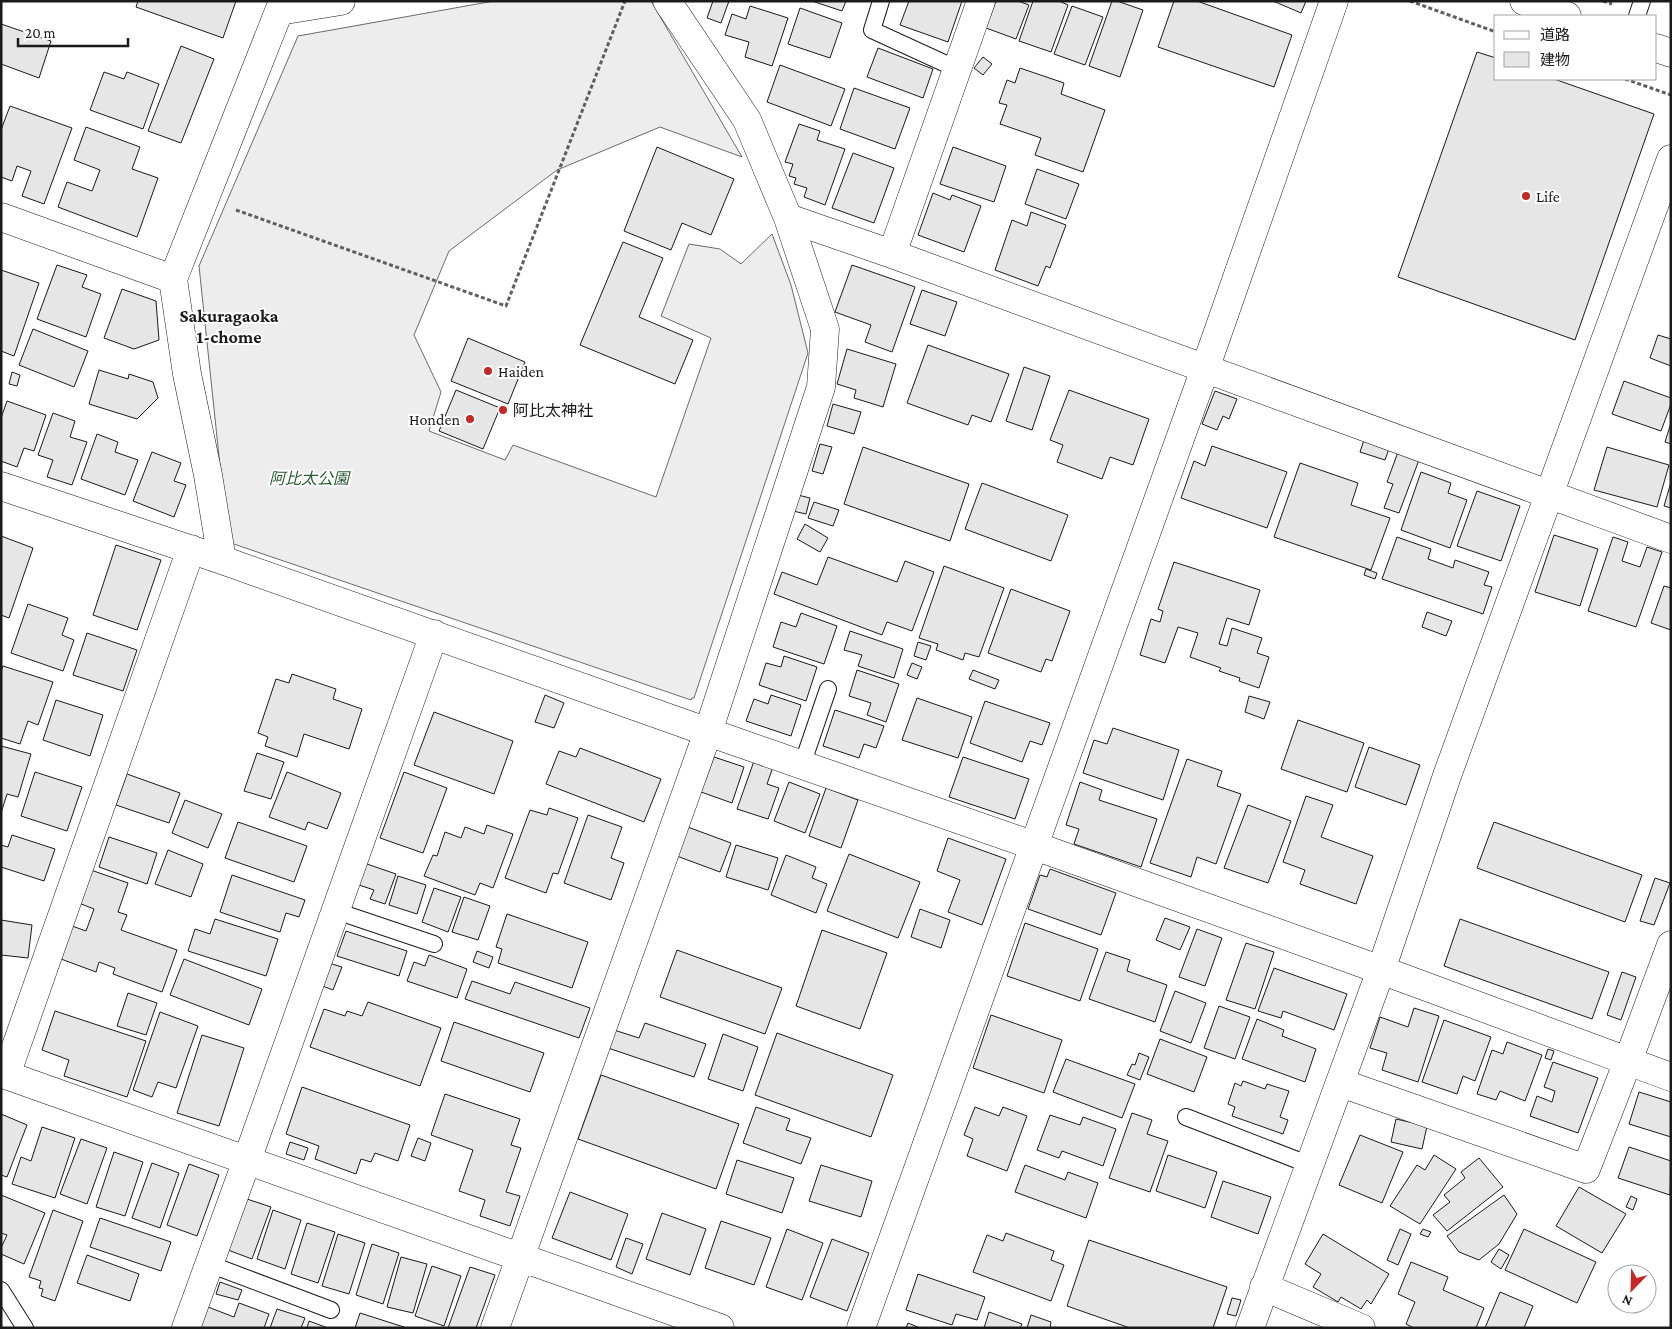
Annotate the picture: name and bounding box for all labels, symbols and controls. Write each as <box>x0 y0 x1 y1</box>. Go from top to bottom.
scale bar <box>18 15 128 47</box>
legend <box>1494 15 1657 80</box>
text: 20 m <box>25 25 56 41</box>
text: 道路 <box>1540 27 1570 43</box>
text: 建物 <box>1540 52 1570 68</box>
place label: Life <box>1536 188 1560 205</box>
marker: Life <box>1520 190 1532 202</box>
district label: Sakuragaoka 1-chome <box>180 306 279 347</box>
place label: Haiden <box>498 363 545 380</box>
marker: Haiden <box>482 365 494 377</box>
place label: 阿比太神社 <box>513 402 593 419</box>
marker: 阿比太神社 <box>497 404 509 416</box>
place label: Honden <box>409 411 460 428</box>
marker: Honden <box>464 413 476 425</box>
park label: 阿比太公園 <box>269 470 351 487</box>
north arrow <box>1607 1264 1657 1314</box>
text: N <box>1619 1292 1634 1310</box>

